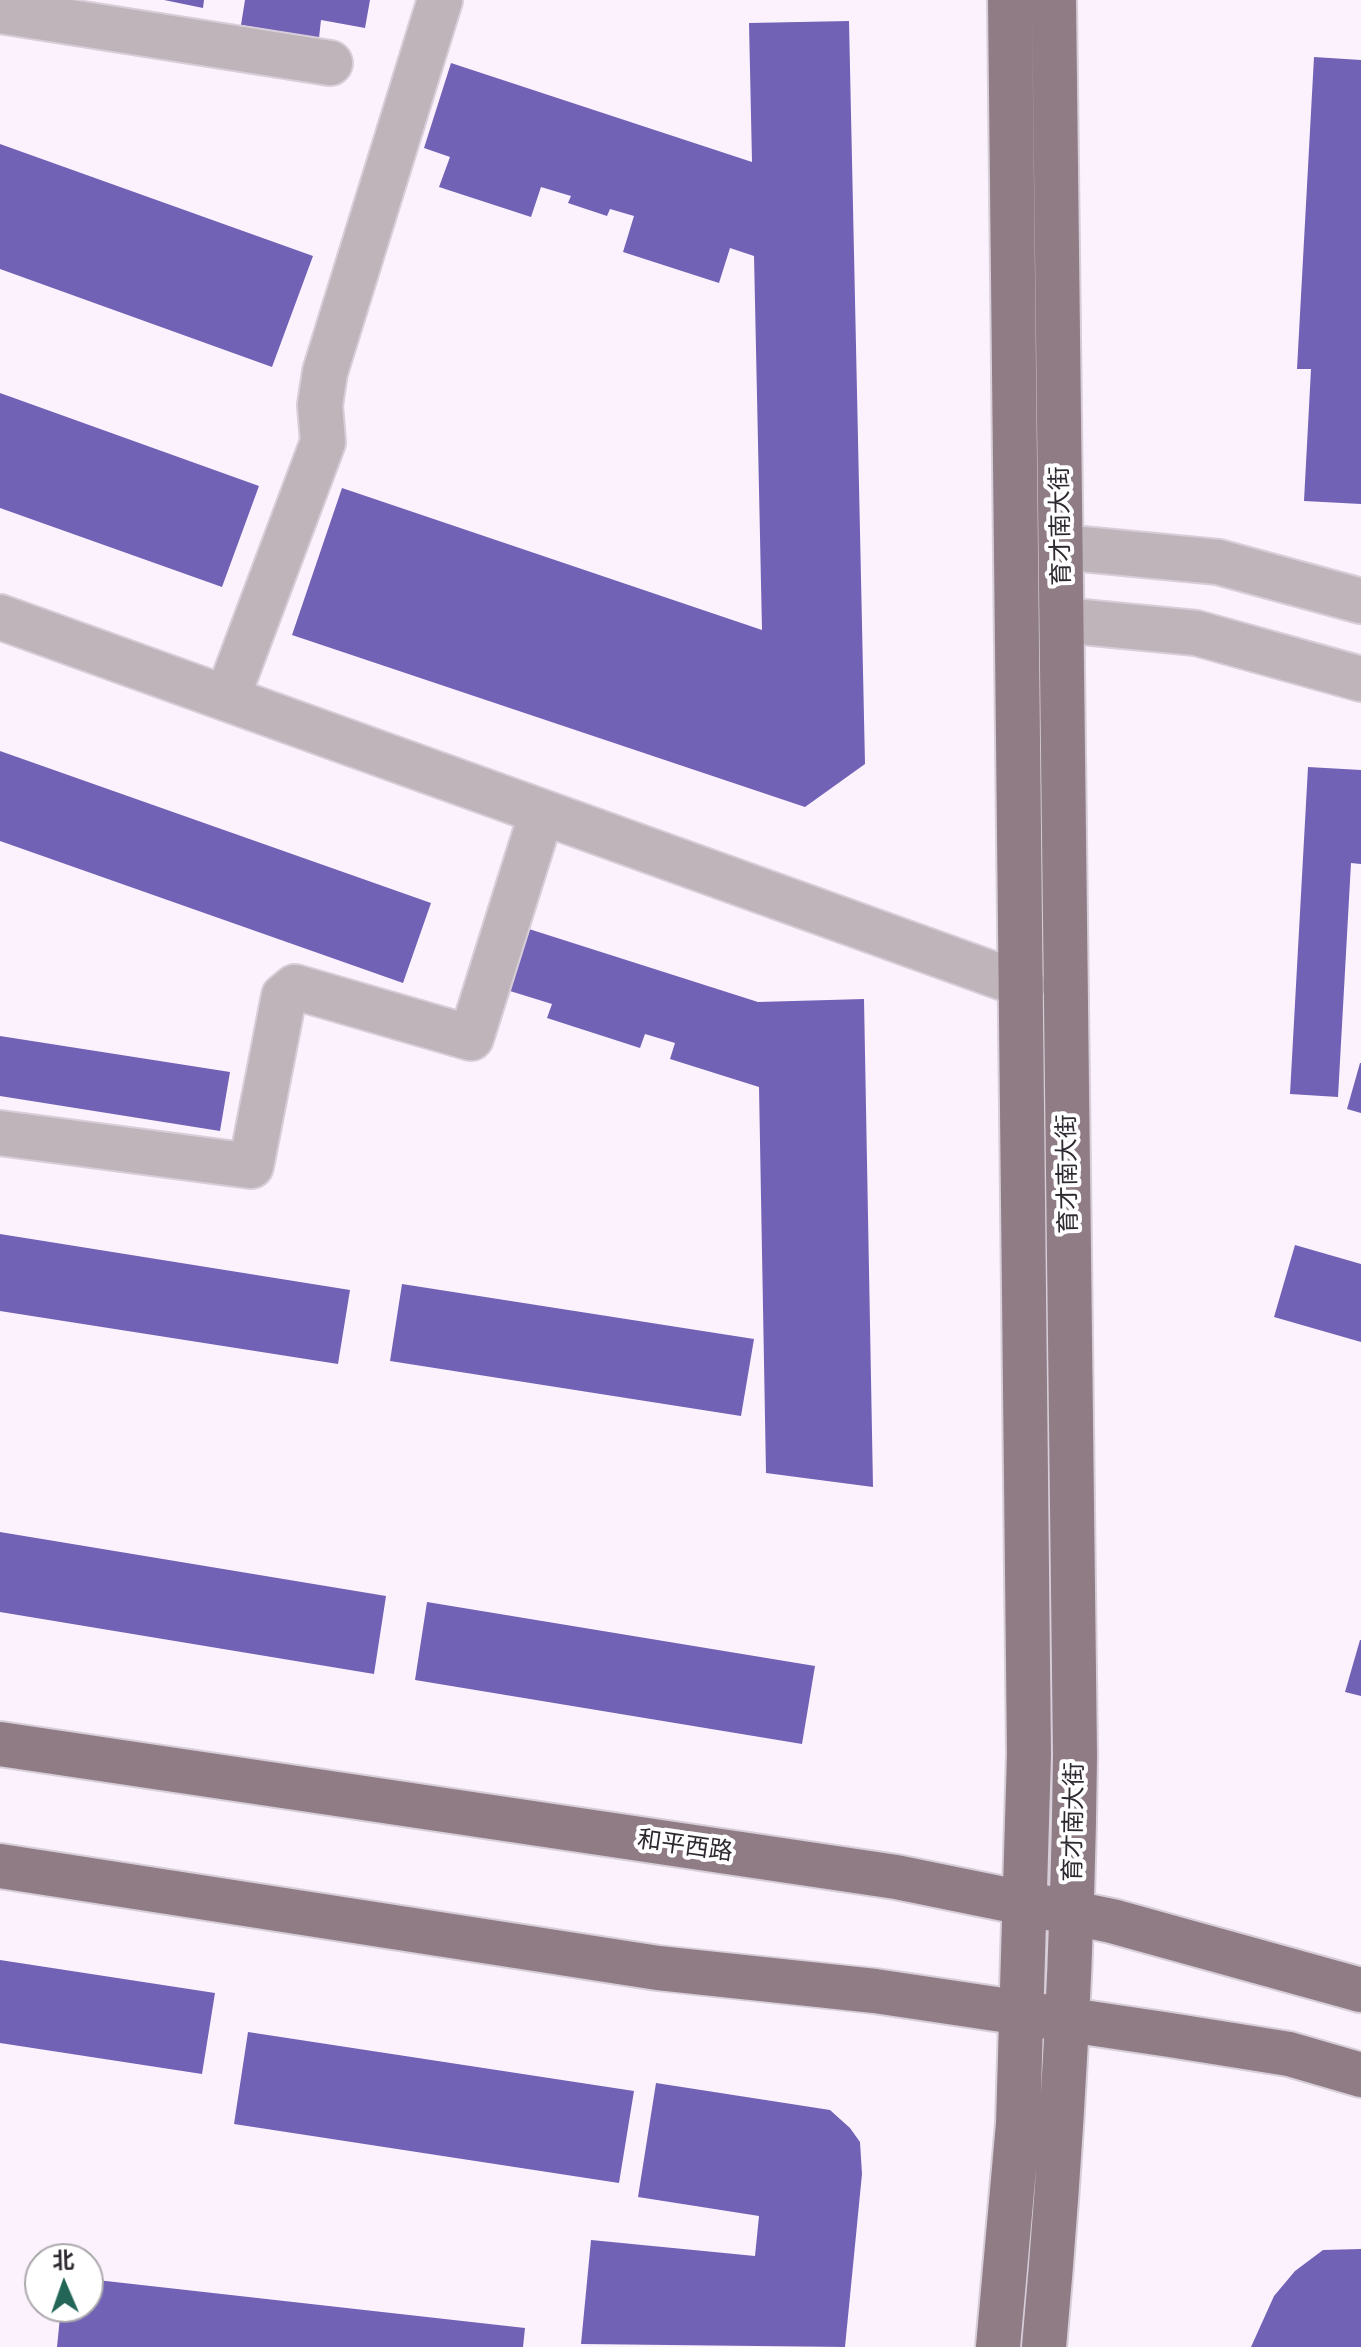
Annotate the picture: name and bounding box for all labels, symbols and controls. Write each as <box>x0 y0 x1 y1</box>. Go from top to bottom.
street label: 育才南大街 <box>1046 466 1076 586</box>
street label: 育才南大街 <box>1053 1114 1083 1234</box>
street label: 育才南大街 <box>1059 1762 1089 1882</box>
street label: 和平西路 <box>635 1825 735 1867</box>
north arrow <box>24 2243 104 2323</box>
text: 北 <box>52 2250 75 2272</box>

